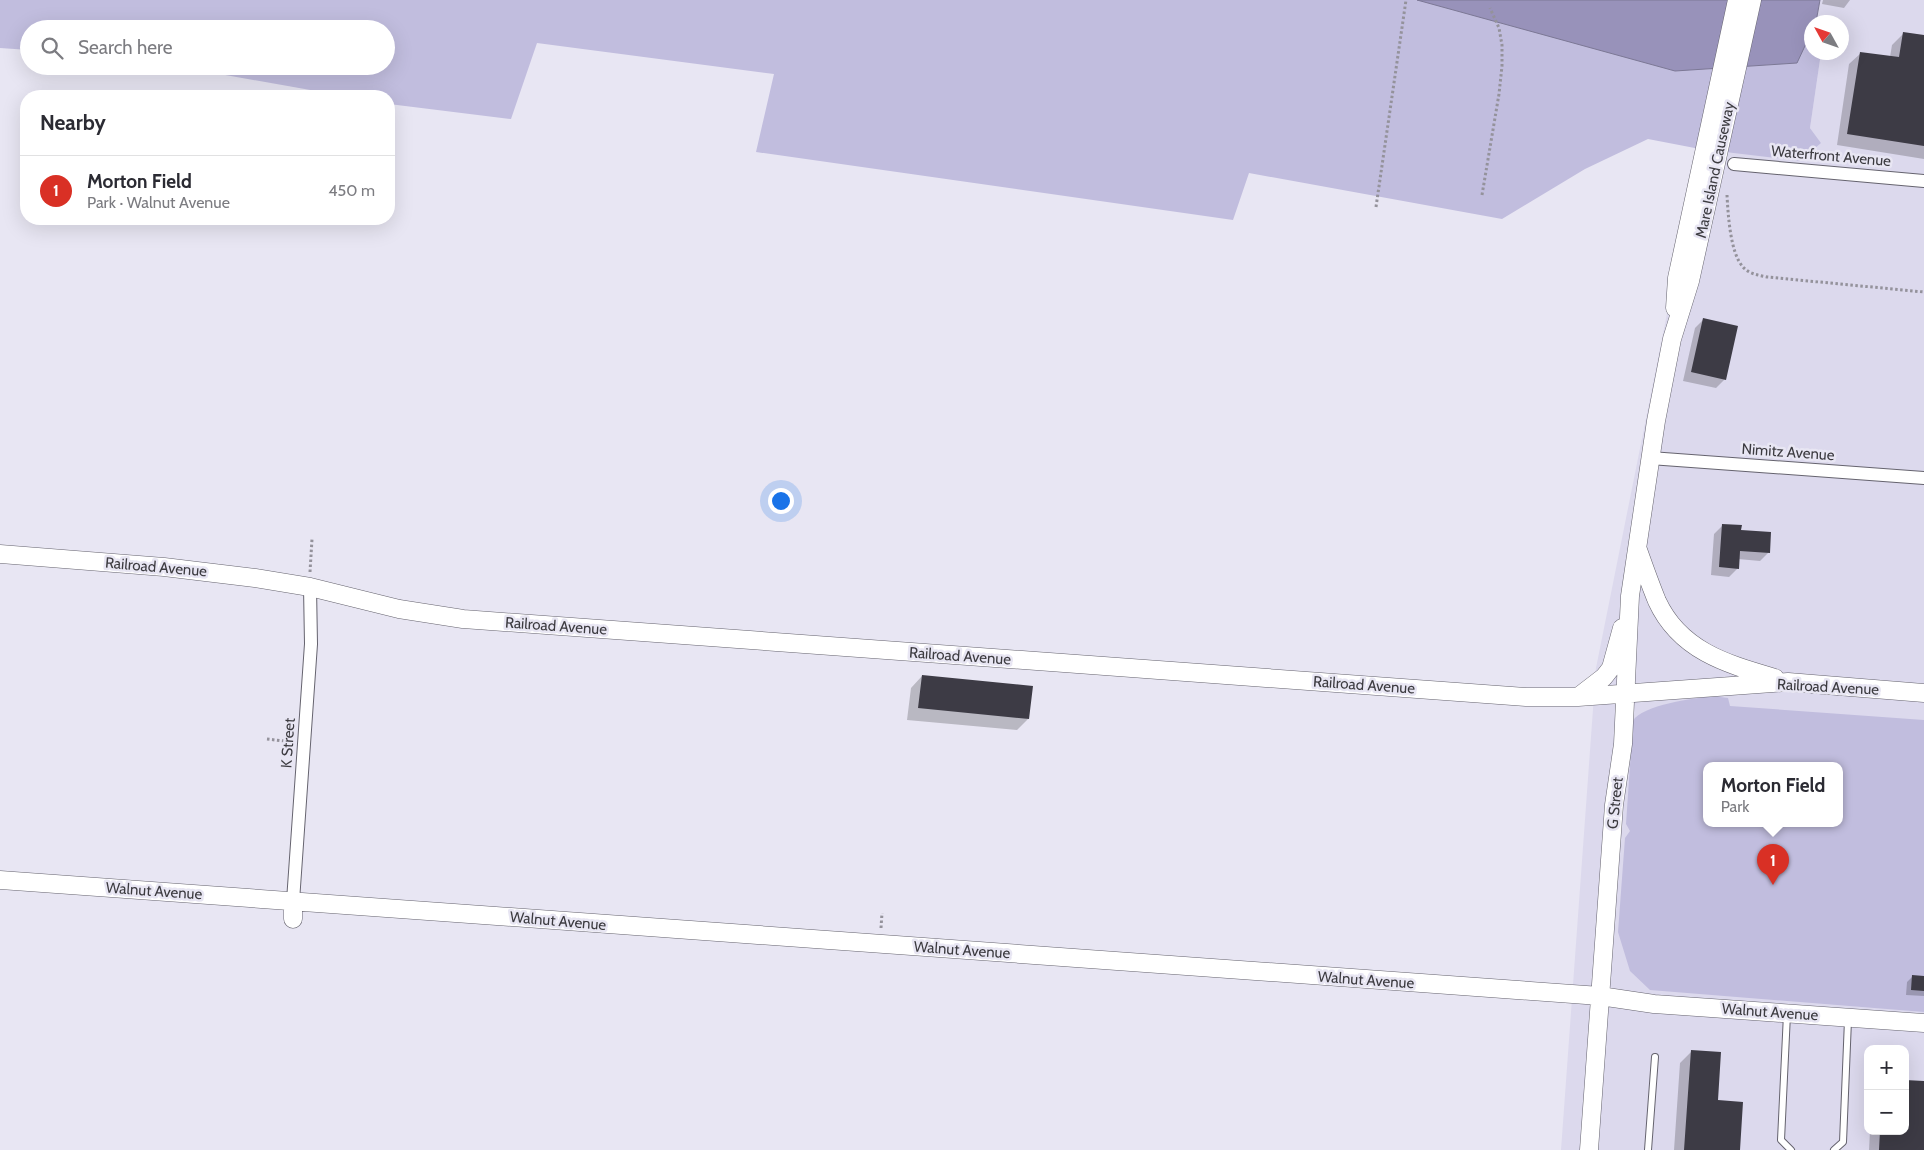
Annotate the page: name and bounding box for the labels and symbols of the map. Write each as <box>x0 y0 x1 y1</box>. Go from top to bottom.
north arrow <box>1804 15 1849 60</box>
street label: Mare Island Causeway <box>1692 100 1738 240</box>
street label: Waterfront Avenue <box>1770 142 1892 170</box>
street label: Nimitz Avenue <box>1741 440 1835 464</box>
your location <box>768 488 794 514</box>
street label: Railroad Avenue <box>104 554 208 580</box>
street label: Railroad Avenue <box>504 613 608 639</box>
street label: Railroad Avenue <box>908 643 1012 669</box>
street label: Railroad Avenue <box>1312 672 1416 698</box>
street label: Railroad Avenue <box>1777 675 1880 699</box>
street label: K Street <box>277 717 299 769</box>
street label: G Street <box>1603 776 1627 830</box>
pin: 1 <box>1757 844 1789 885</box>
street label: Walnut Avenue <box>105 879 203 903</box>
street label: Walnut Avenue <box>509 908 607 934</box>
street label: Walnut Avenue <box>913 938 1011 962</box>
street label: Walnut Avenue <box>1317 968 1415 992</box>
street label: Walnut Avenue <box>1721 1000 1819 1024</box>

